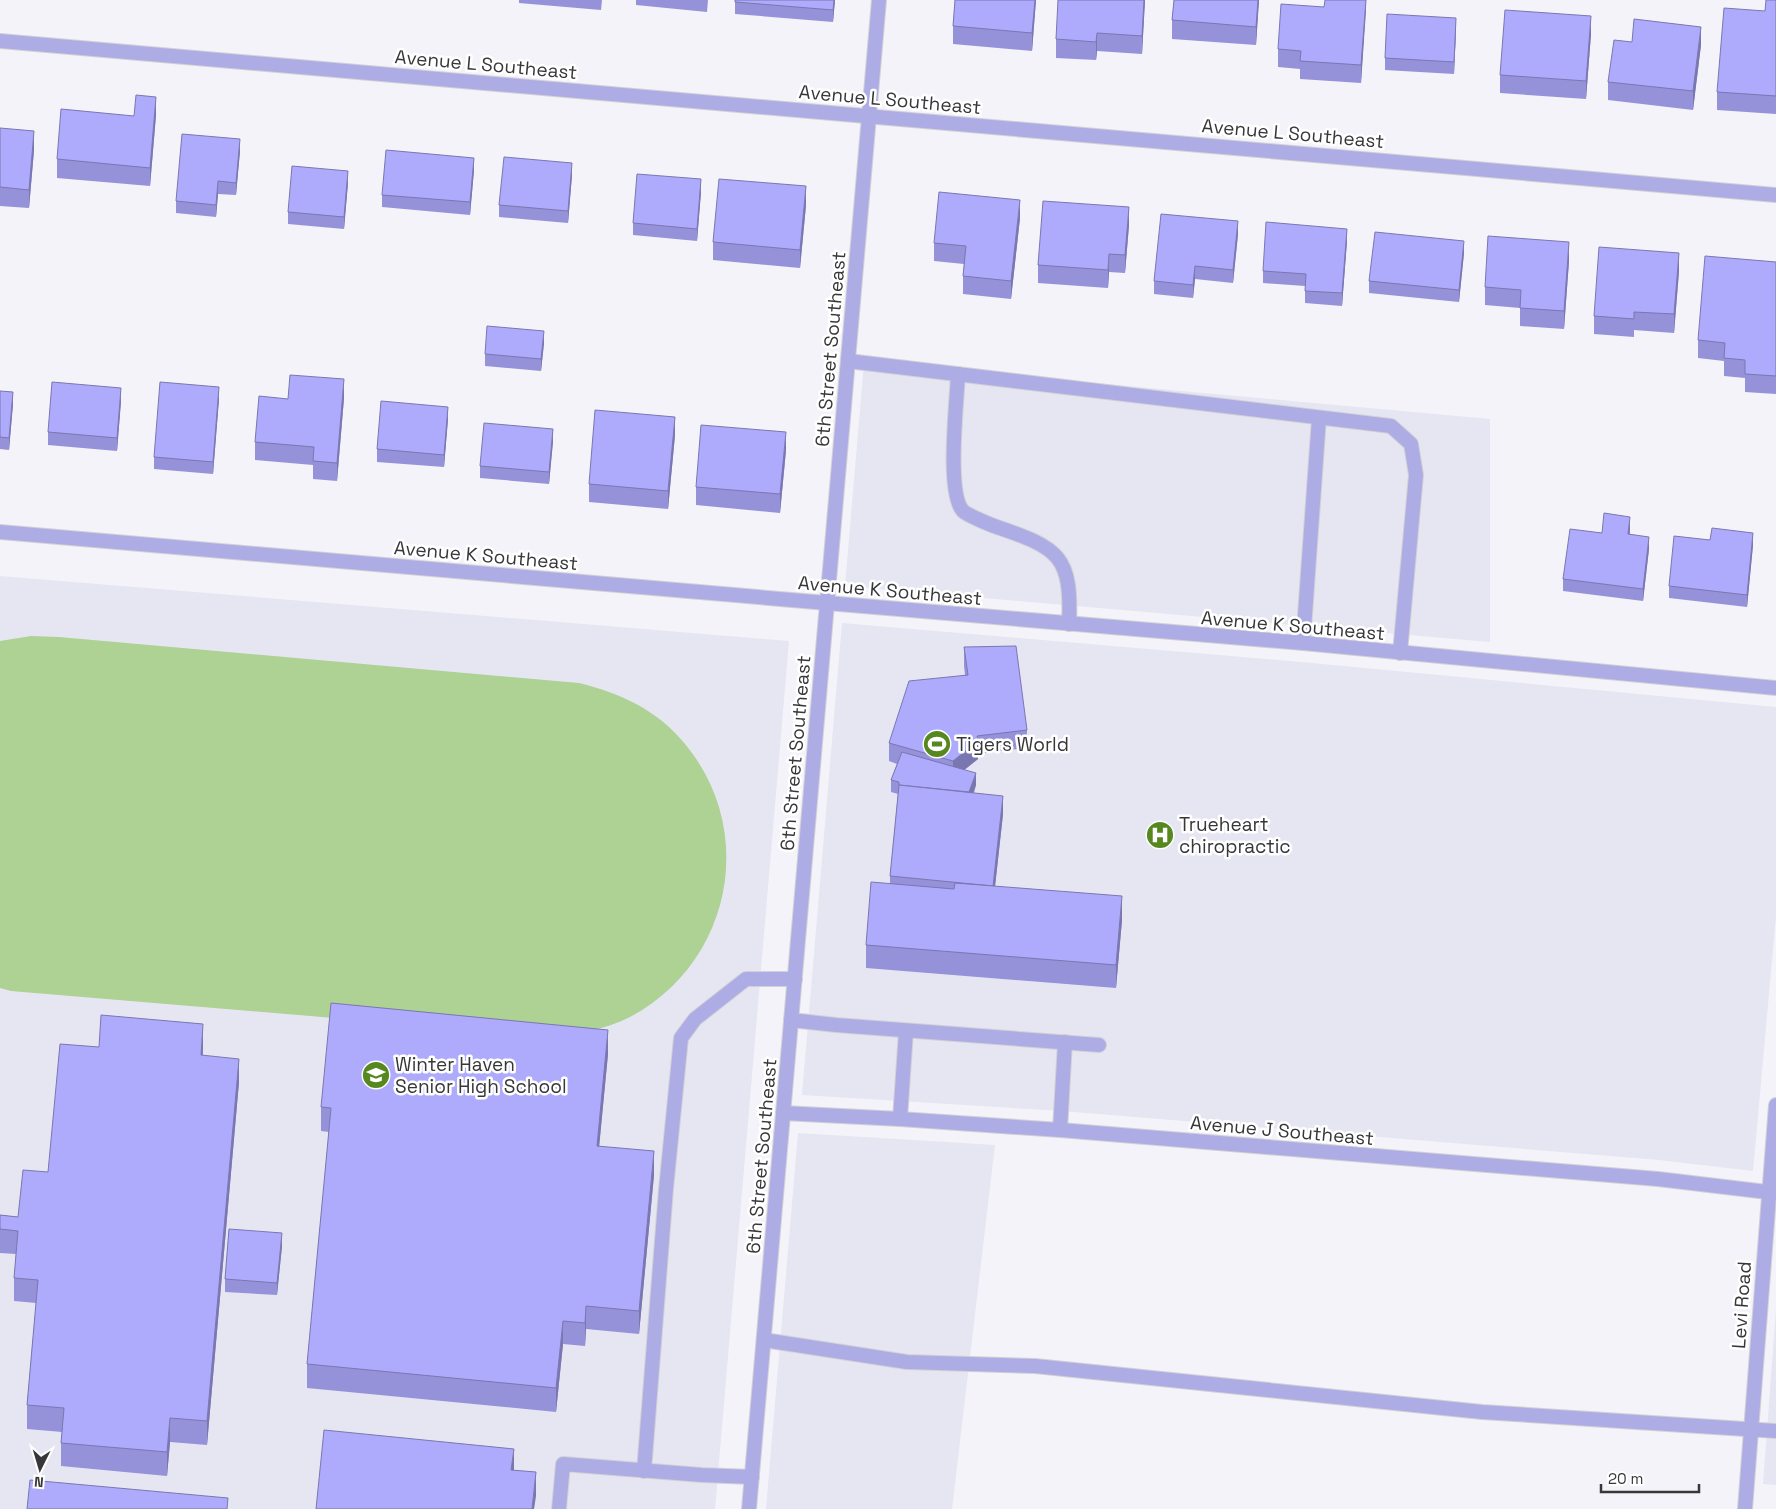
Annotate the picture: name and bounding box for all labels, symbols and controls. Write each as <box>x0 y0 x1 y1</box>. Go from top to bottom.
street label: Avenue L Southeast <box>394 44 578 85</box>
street label: Avenue L Southeast <box>798 79 982 120</box>
street label: Avenue L Southeast <box>1201 113 1385 154</box>
street label: 6th Street Southeast <box>810 250 851 448</box>
street label: Avenue K Southeast <box>393 535 579 576</box>
street label: Avenue K Southeast <box>797 570 983 611</box>
street label: Avenue K Southeast <box>1200 605 1386 646</box>
street label: 6th Street Southeast <box>775 654 816 852</box>
sports icon: Tigers World <box>922 729 952 759</box>
place label: Tigers World <box>956 732 1069 757</box>
place label: Trueheart chiropractic <box>1179 812 1291 859</box>
hospital icon: Trueheart chiropractic <box>1145 820 1175 850</box>
place label: Winter Haven Senior High School <box>395 1052 567 1099</box>
street label: 6th Street Southeast <box>741 1057 782 1255</box>
school or university icon: Winter Haven Senior High School <box>361 1060 391 1090</box>
street label: Avenue J Southeast <box>1189 1110 1375 1151</box>
street label: Levi Road <box>1726 1260 1757 1350</box>
north arrow <box>15 1444 65 1494</box>
scale bar <box>1601 1462 1698 1494</box>
text: 20 m <box>1608 1469 1643 1488</box>
text: N <box>33 1473 44 1491</box>

